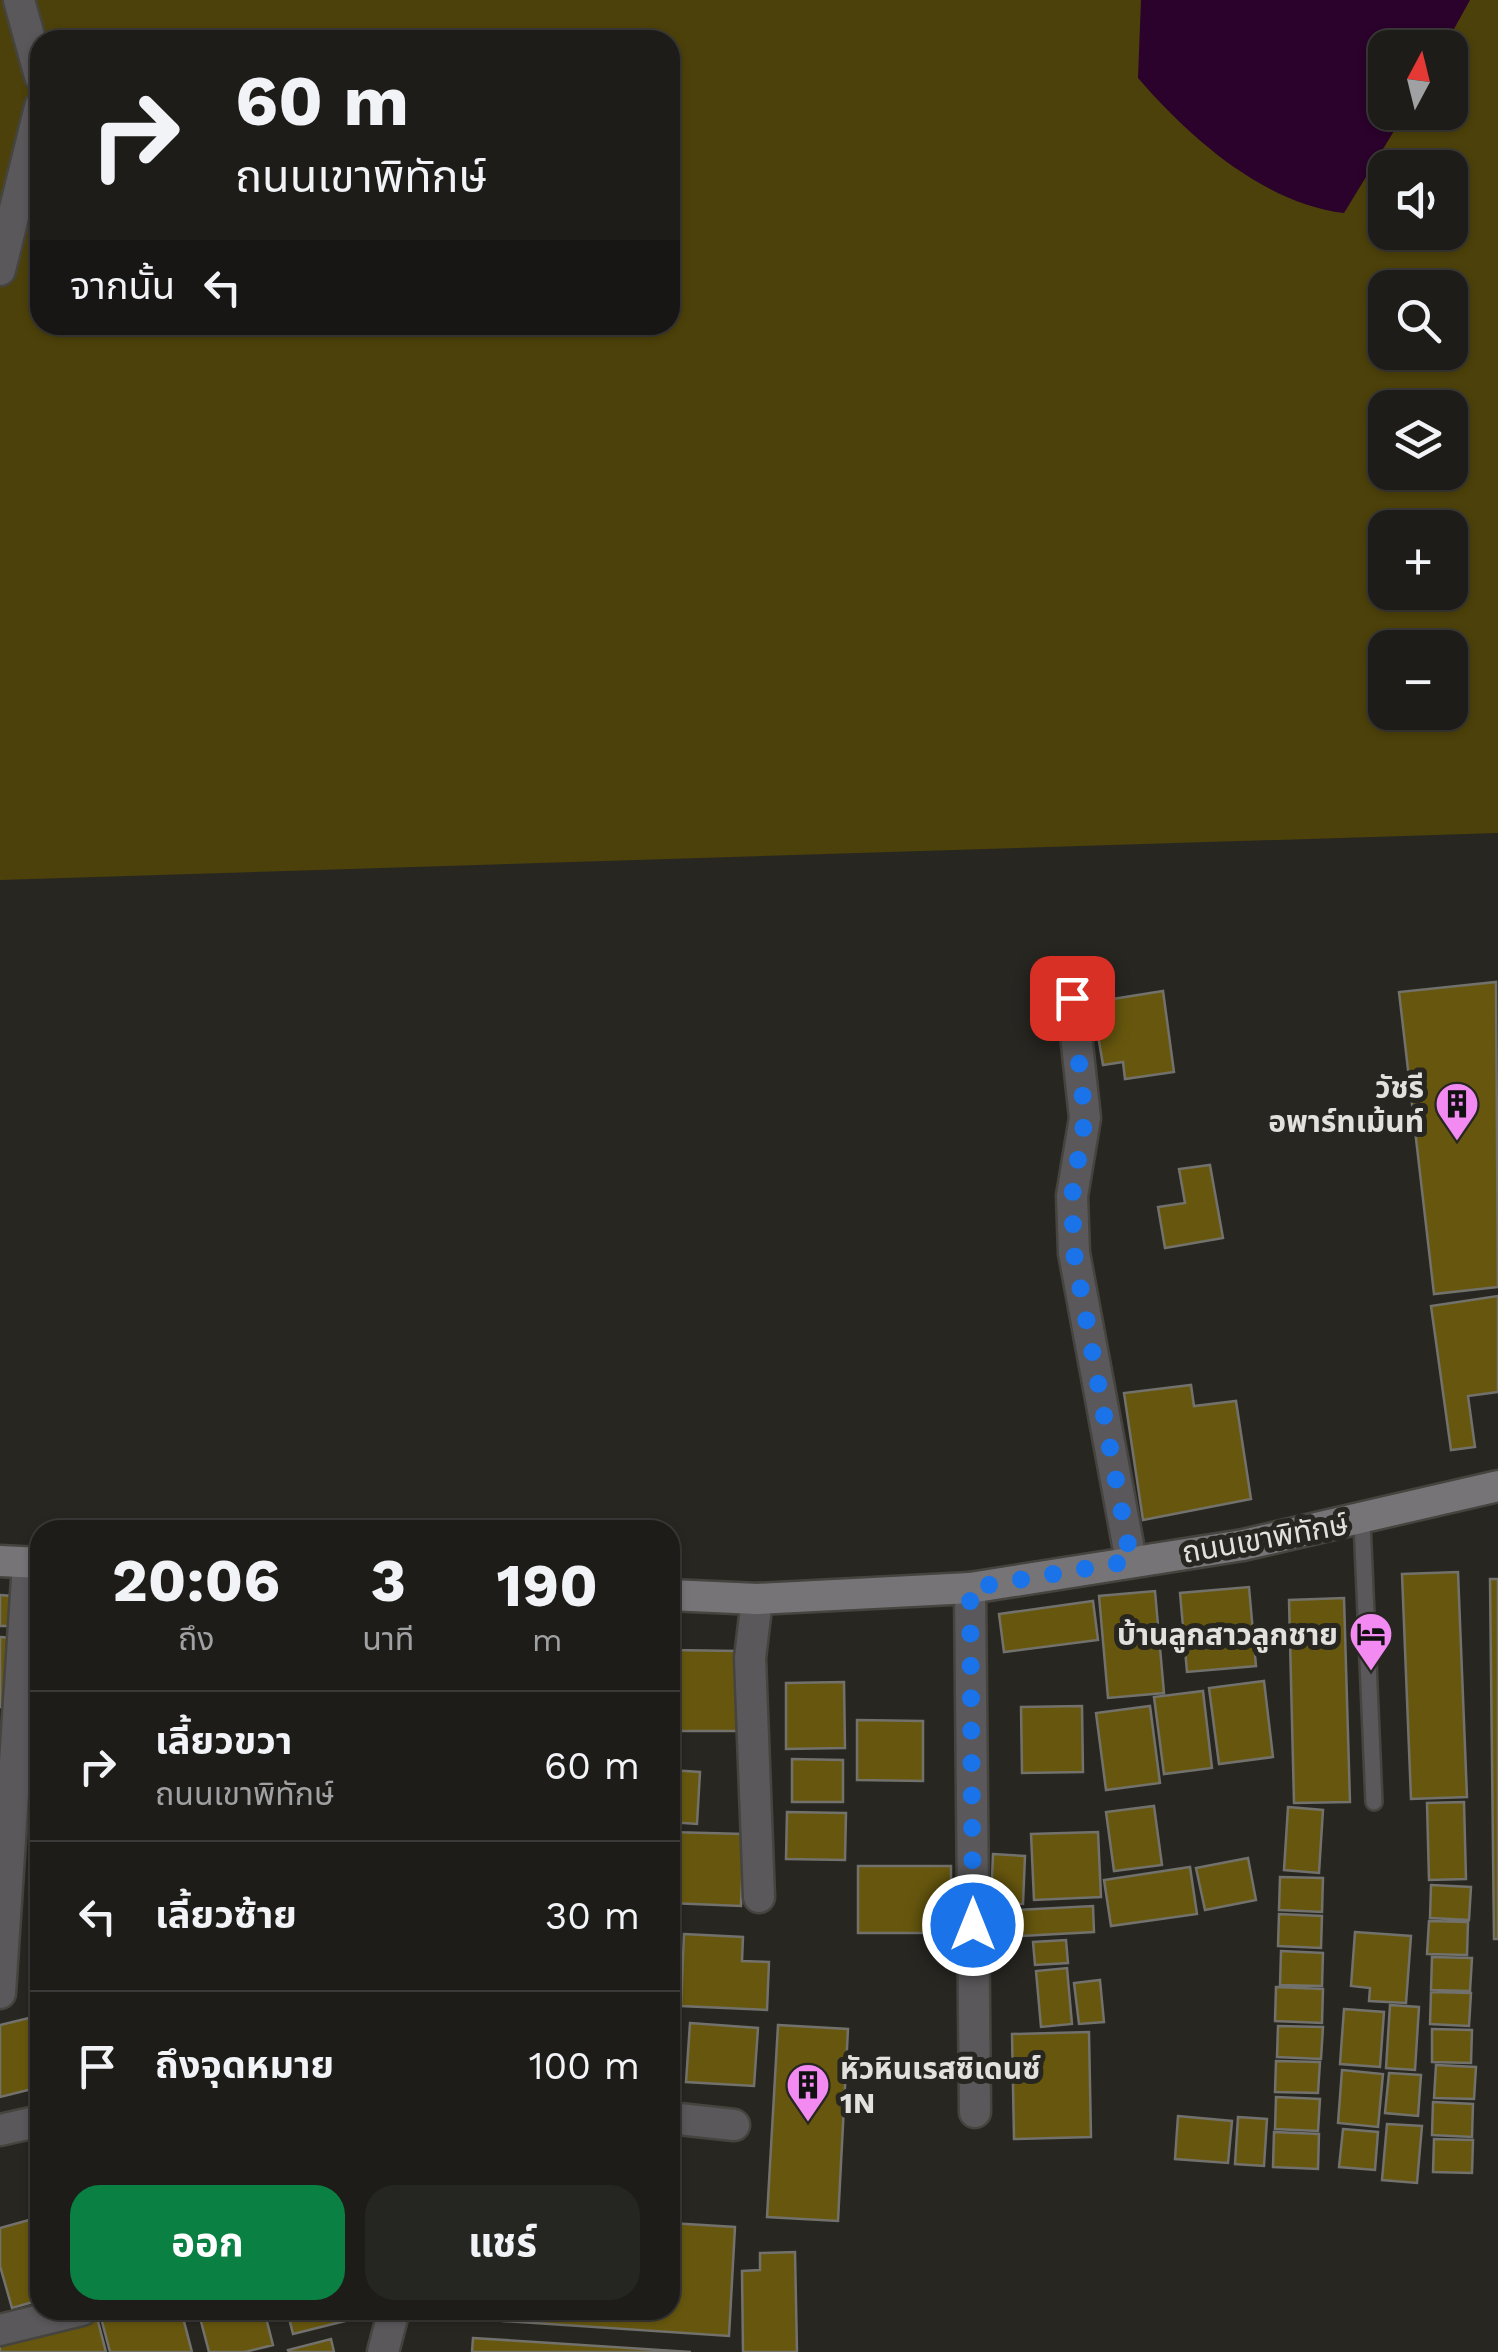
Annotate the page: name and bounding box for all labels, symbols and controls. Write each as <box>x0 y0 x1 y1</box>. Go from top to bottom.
north arrow <box>1368 30 1468 130</box>
map controls <box>1368 30 1468 730</box>
text: 60 m <box>235 60 409 142</box>
icon: right <box>70 70 200 200</box>
text: ถนนเขาพิทักษ์ <box>235 150 487 203</box>
button: sound <box>1368 150 1468 250</box>
icon: left <box>195 260 250 315</box>
text: จากนั้น <box>70 264 175 308</box>
button: search <box>1368 270 1468 370</box>
button: layers <box>1368 390 1468 490</box>
button: + <box>1368 510 1468 610</box>
button: − <box>1368 630 1468 730</box>
pin <box>1030 956 1115 1041</box>
icon: arrive <box>1045 971 1100 1026</box>
place label: วัชรี อพาร์ทเม้นท์ <box>1268 1070 1424 1139</box>
building icon: วัชรี อพาร์ทเม้นท์ <box>1434 1081 1480 1142</box>
street label: ถนนเขาพิทักษ์ <box>1179 1506 1351 1570</box>
text: 20:06 <box>112 1545 280 1616</box>
text: 3 <box>371 1545 406 1616</box>
text: 190 <box>496 1550 598 1621</box>
hotel icon: บ้านลูกสาวลูกชาย <box>1348 1611 1394 1672</box>
place label: บ้านลูกสาวลูกชาย <box>1117 1617 1338 1653</box>
text: ถึง <box>178 1620 214 1658</box>
text: นาที <box>362 1620 414 1658</box>
text: m <box>532 1621 562 1659</box>
text: เลี้ยวขวา <box>155 1719 292 1763</box>
icon: right <box>70 1739 125 1794</box>
text: 60 m <box>544 1744 640 1788</box>
text: ถนนเขาพิทักษ์ <box>155 1775 334 1813</box>
position arrow <box>921 1873 1025 1977</box>
icon: left <box>70 1889 125 1944</box>
text: เลี้ยวซ้าย <box>155 1893 297 1937</box>
text: 30 m <box>545 1894 640 1938</box>
icon: arrive <box>70 2039 125 2094</box>
text: ถึงจุดหมาย <box>155 2043 334 2087</box>
text: 100 m <box>529 2044 640 2088</box>
place label: หัวหินเรสซิเดนซ์ 1N <box>840 2051 1041 2120</box>
building icon: หัวหินเรสซิเดนซ์ 1N <box>785 2062 831 2123</box>
button: ออก <box>70 2185 345 2300</box>
button: แชร์ <box>365 2185 640 2300</box>

